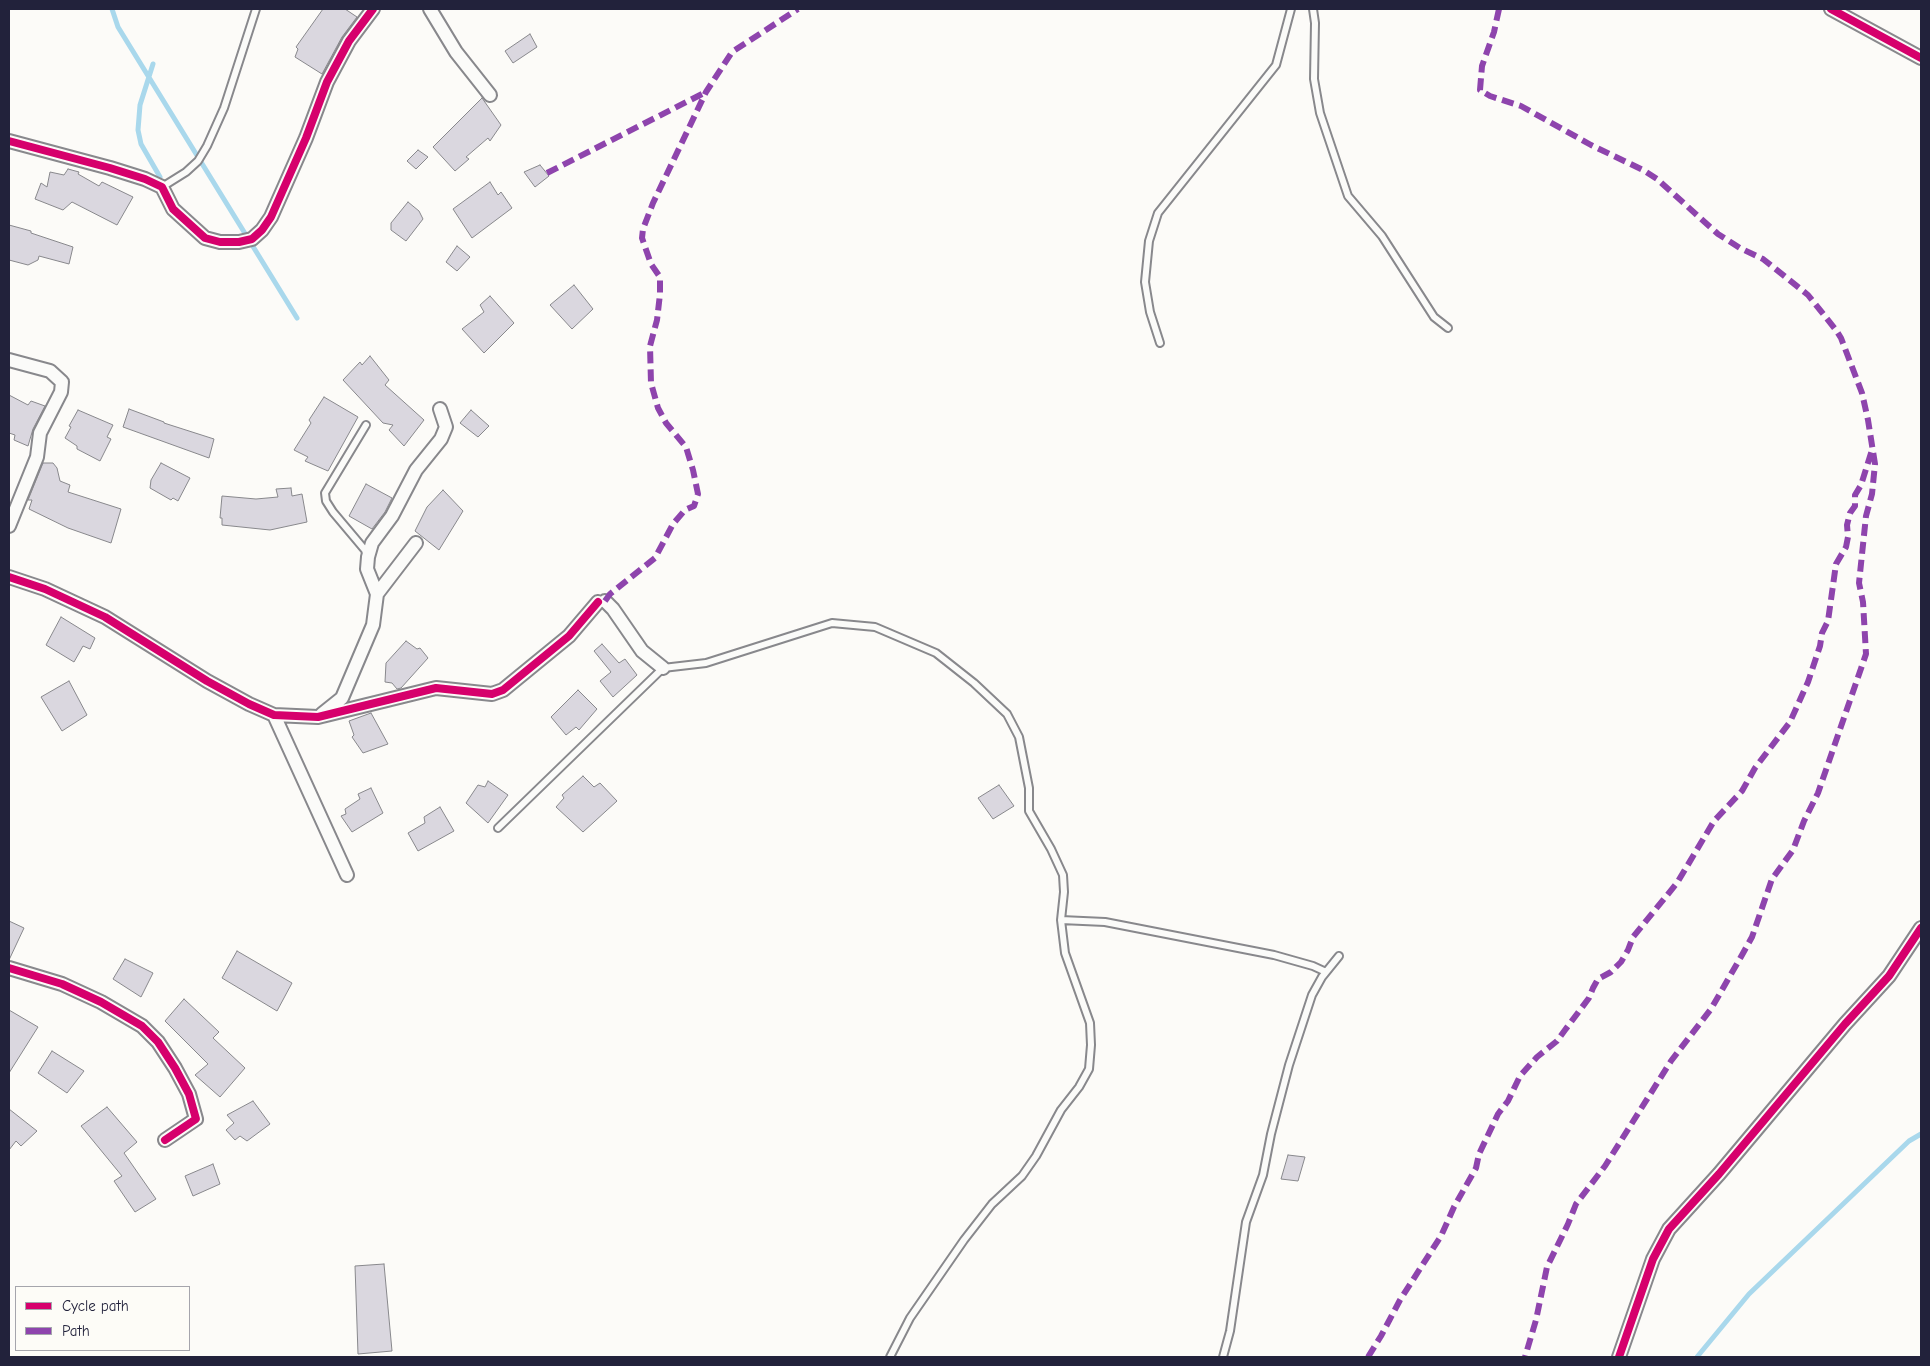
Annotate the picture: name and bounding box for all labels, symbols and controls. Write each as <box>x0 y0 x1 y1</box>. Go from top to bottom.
legend <box>15 1286 190 1351</box>
text: Cycle path <box>62 1297 129 1315</box>
text: Path <box>62 1322 90 1340</box>

